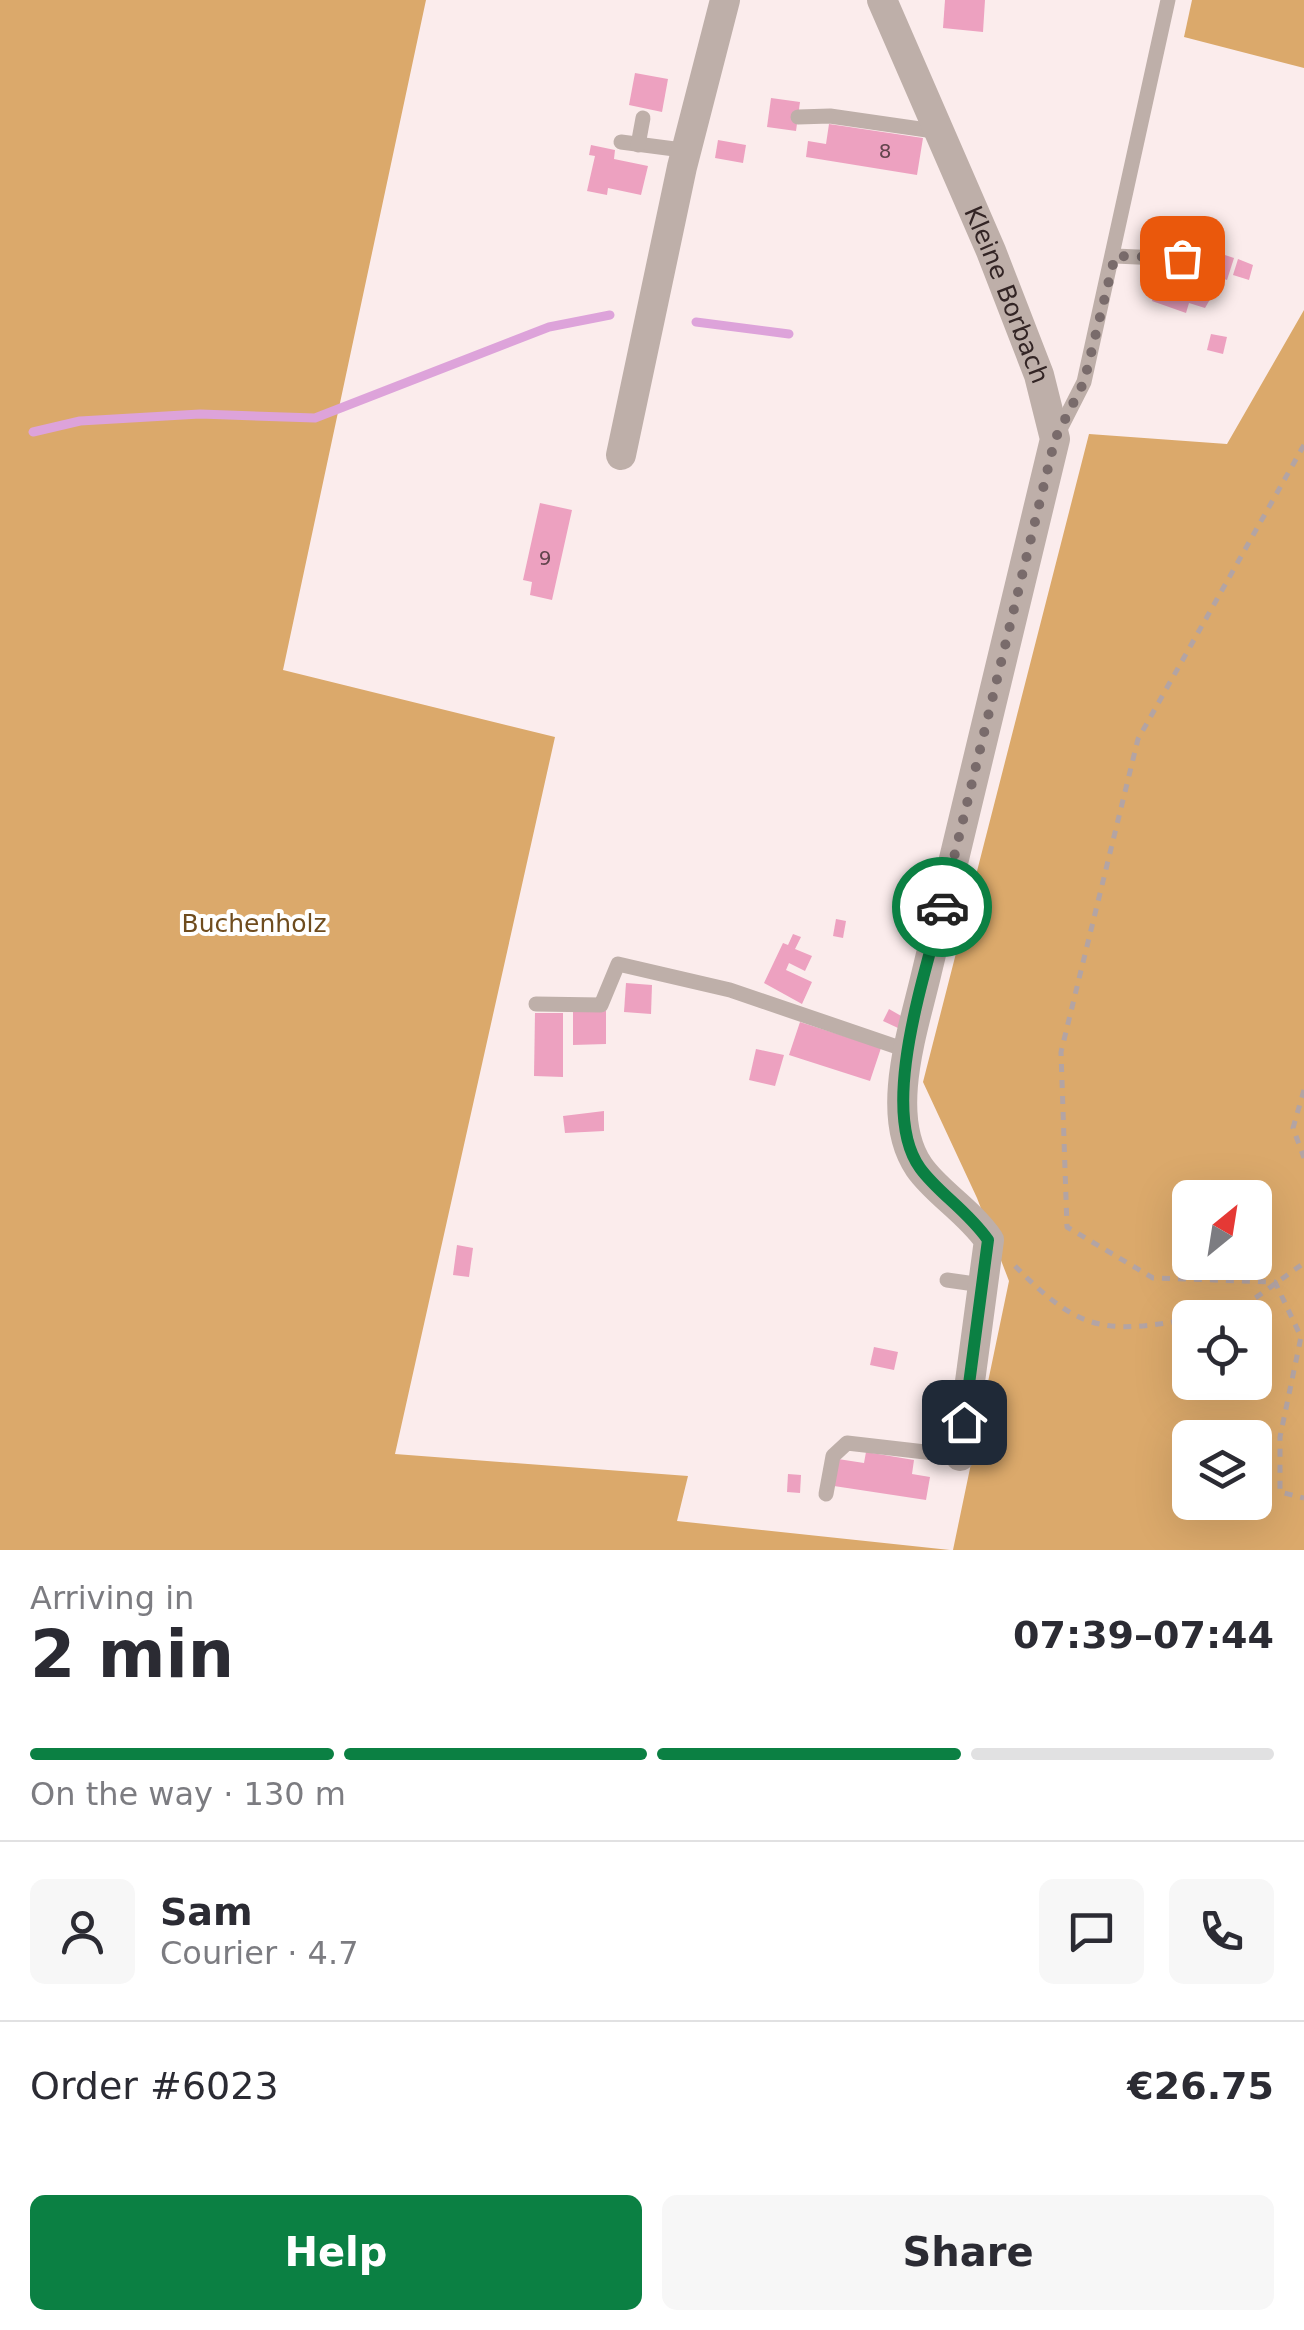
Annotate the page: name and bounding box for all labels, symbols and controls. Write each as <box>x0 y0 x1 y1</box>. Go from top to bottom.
house number: 8 <box>879 139 891 163</box>
street label: Kleine Borbach <box>958 202 1055 388</box>
pin <box>1140 216 1225 301</box>
icon: bag <box>1155 231 1210 286</box>
house number: 9 <box>539 546 551 570</box>
courier <box>892 857 992 957</box>
icon: car <box>915 880 970 935</box>
park label: Buchenholz <box>181 909 327 938</box>
north arrow <box>1172 1180 1272 1280</box>
map controls <box>1172 1180 1272 1520</box>
button: locate <box>1172 1300 1272 1400</box>
pin <box>922 1380 1007 1465</box>
icon: home <box>937 1395 992 1450</box>
button: layers <box>1172 1420 1272 1520</box>
text: Arriving in <box>30 1579 194 1617</box>
text: 07:39–07:44 <box>1013 1613 1274 1657</box>
text: 2 min <box>30 1617 234 1692</box>
text: On the way · 130 m <box>30 1775 346 1813</box>
button: person <box>30 1879 135 1984</box>
button: chat <box>1039 1879 1144 1984</box>
button: phone <box>1169 1879 1274 1984</box>
text: Sam <box>160 1890 253 1934</box>
text: Courier · 4.7 <box>160 1934 359 1972</box>
text: Order #6023 <box>30 2064 279 2108</box>
text: €26.75 <box>1127 2064 1274 2108</box>
button: Help <box>30 2195 642 2310</box>
button: Share <box>662 2195 1274 2310</box>

